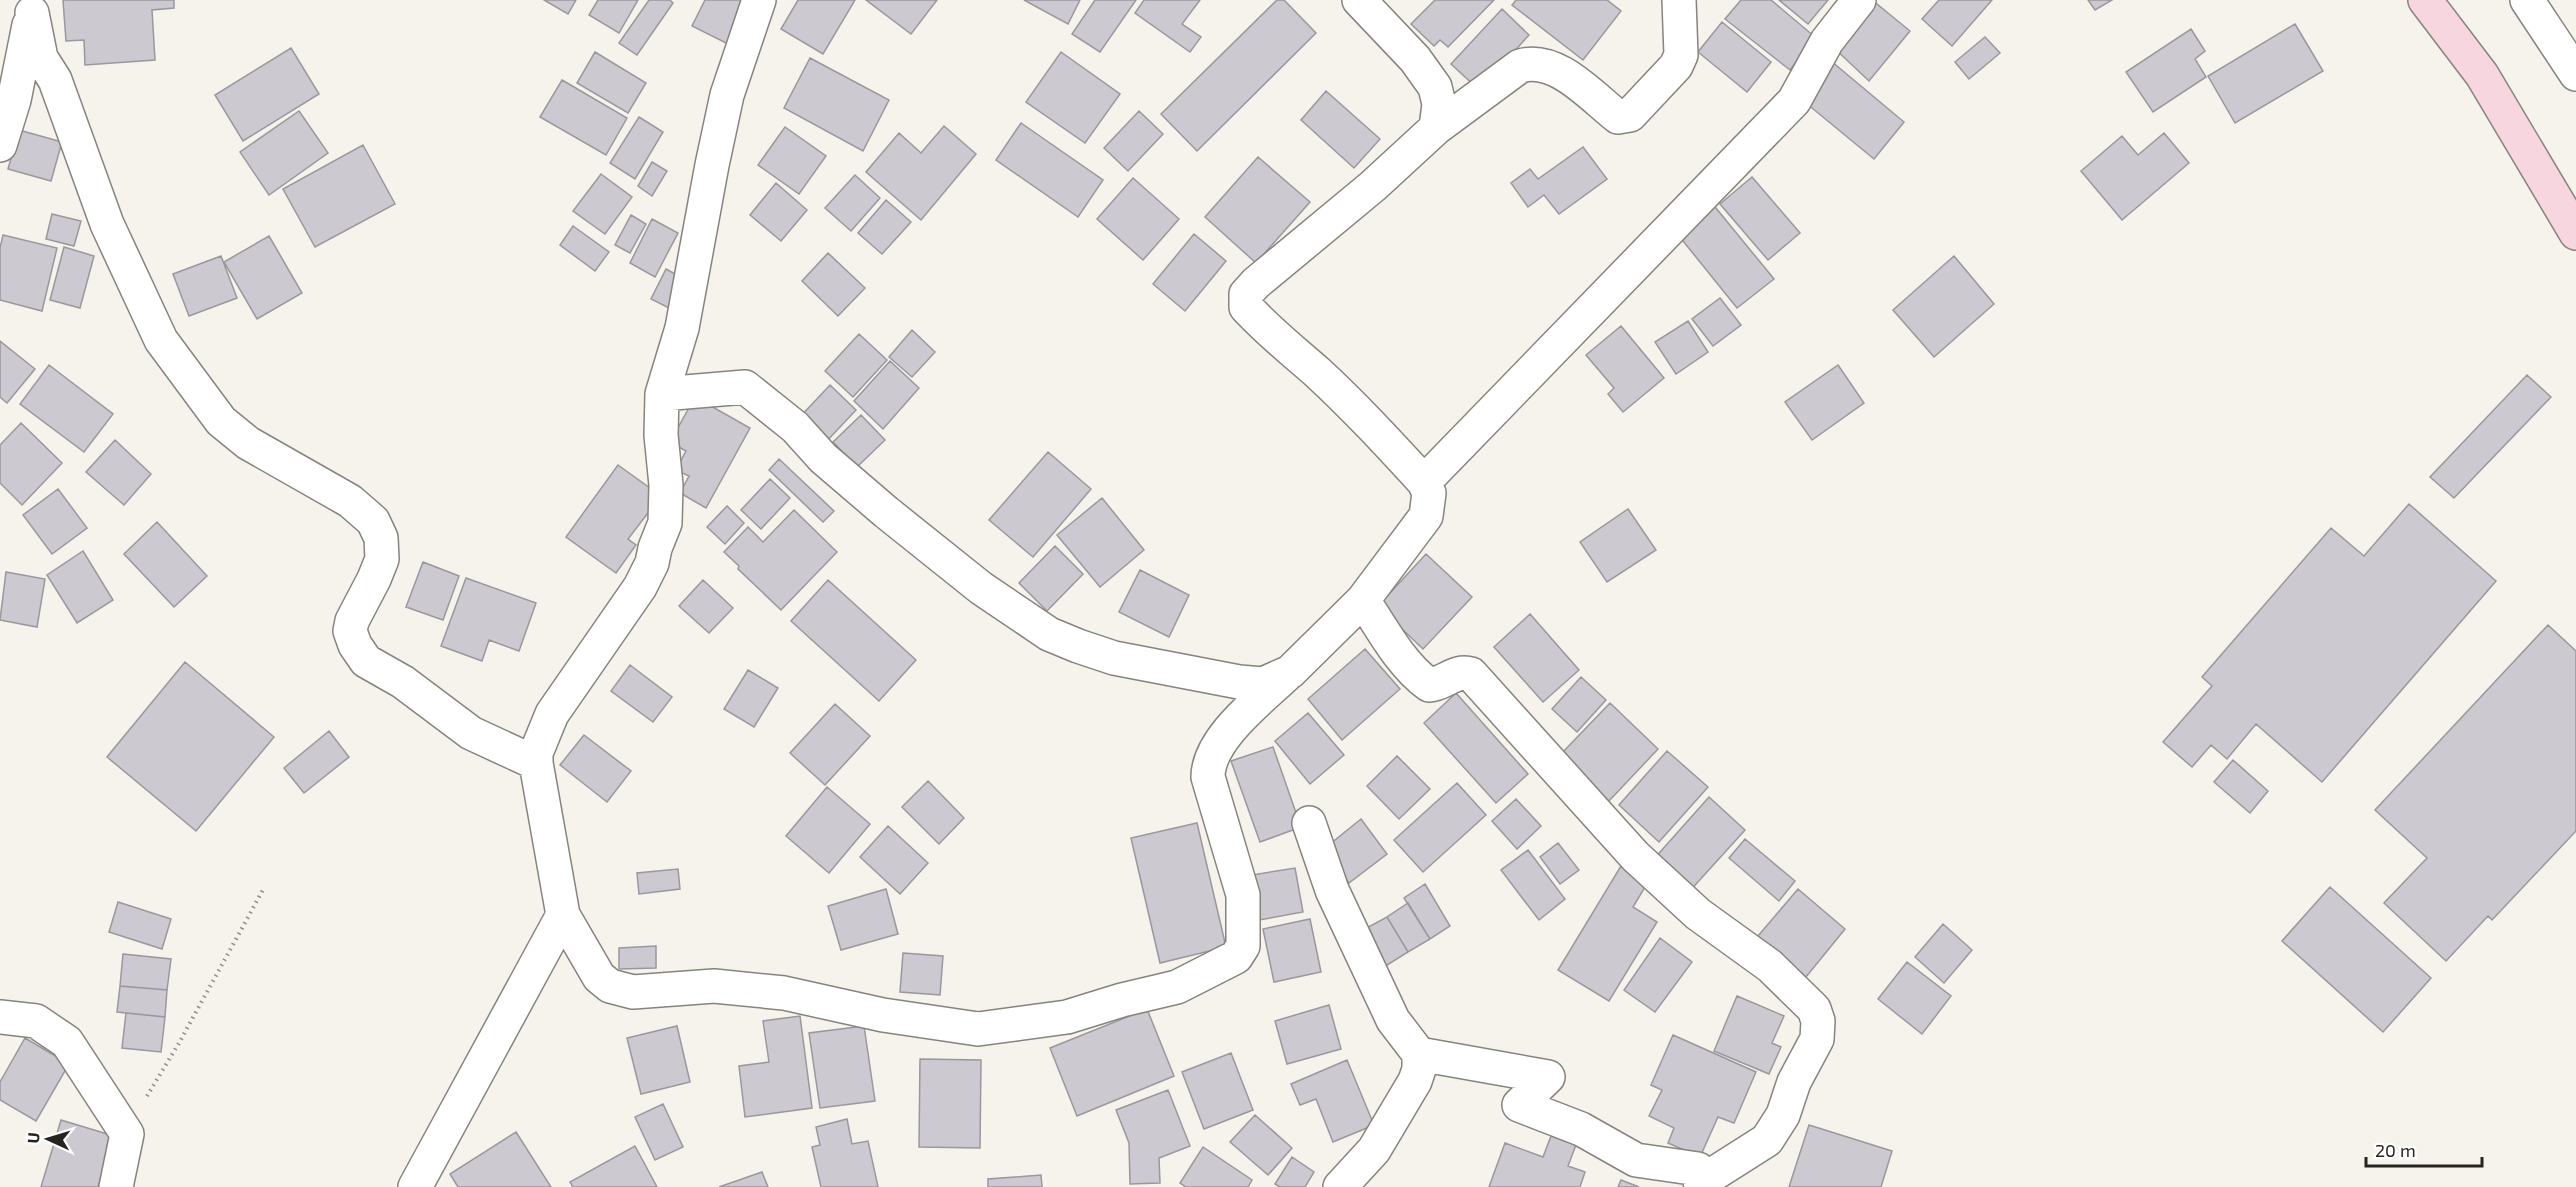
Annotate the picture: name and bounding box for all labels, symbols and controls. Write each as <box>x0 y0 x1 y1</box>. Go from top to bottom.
north arrow <box>18 1109 78 1169</box>
scale bar <box>2366 1130 2482 1168</box>
text: U <box>23 1132 42 1144</box>
text: 20 m <box>2375 1139 2416 1161</box>

